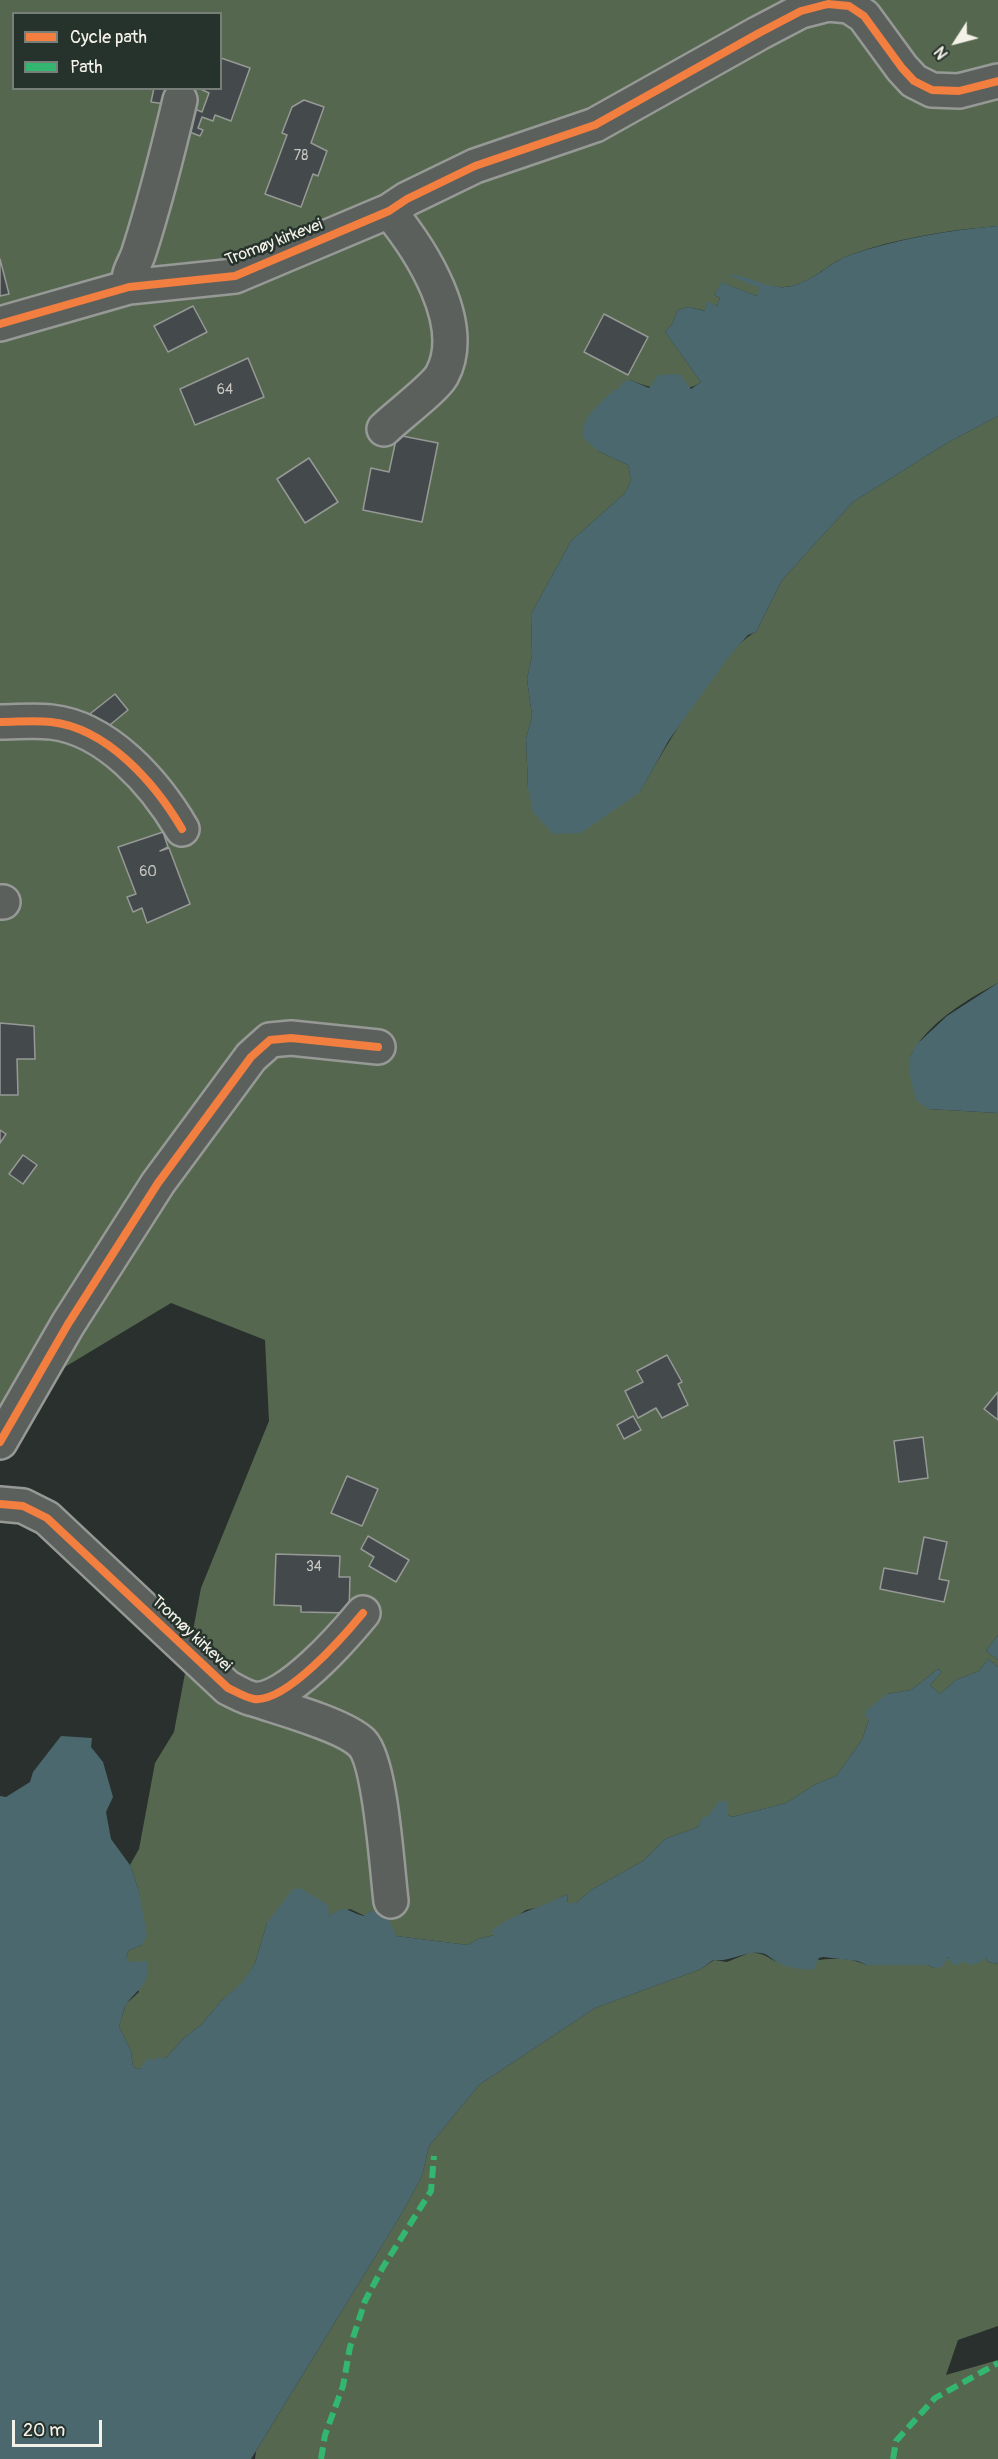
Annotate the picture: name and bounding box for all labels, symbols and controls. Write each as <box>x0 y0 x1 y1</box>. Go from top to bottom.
legend <box>12 12 222 90</box>
north arrow <box>926 12 986 72</box>
text: Cycle path <box>70 26 147 49</box>
text: N <box>930 42 953 63</box>
text: Path <box>70 56 103 79</box>
house number: 78 <box>294 148 308 164</box>
street label: Tromøy kirkevei <box>223 216 325 270</box>
house number: 64 <box>217 382 233 398</box>
house number: 60 <box>139 864 157 880</box>
house number: 34 <box>306 1559 322 1575</box>
street label: Tromøy kirkevei <box>147 1592 235 1676</box>
scale bar <box>15 2408 105 2446</box>
text: 20 m <box>23 2419 65 2442</box>

